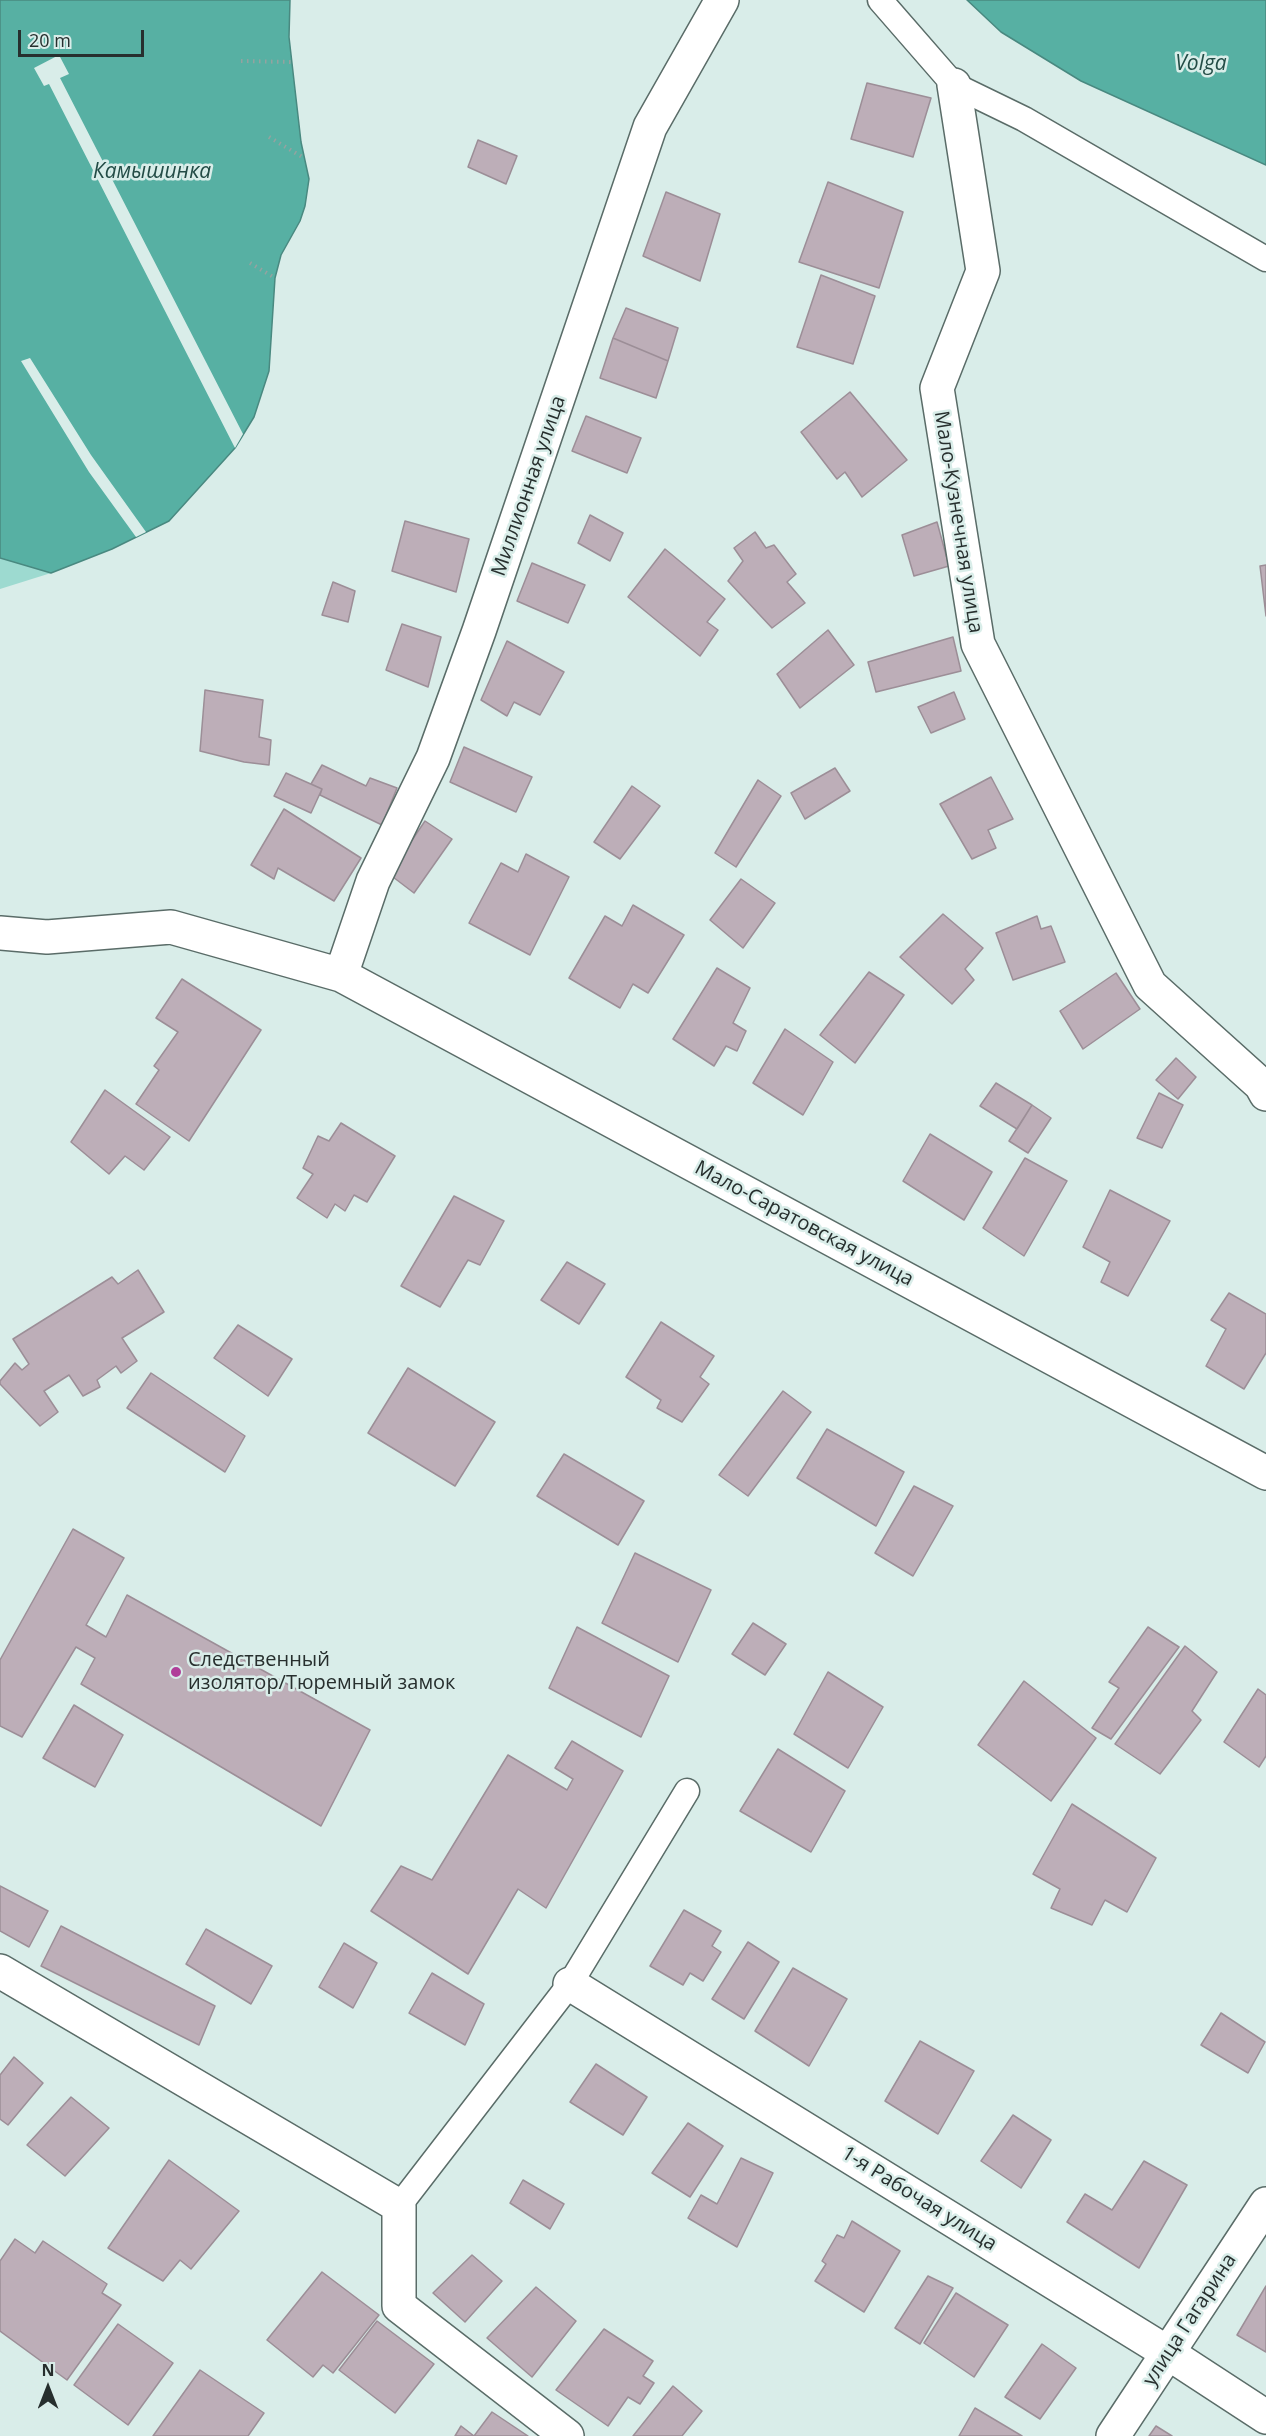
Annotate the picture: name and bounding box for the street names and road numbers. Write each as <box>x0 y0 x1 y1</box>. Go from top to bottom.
street label: Миллионная улица <box>487 393 571 579</box>
street label: Мало-Кузнечная улица <box>929 409 987 635</box>
street label: Мало-Саратовская улица <box>691 1156 917 1292</box>
street label: 1-я Рабочая улица <box>837 2142 1001 2256</box>
street label: улица Гагарина <box>1138 2249 1242 2391</box>

